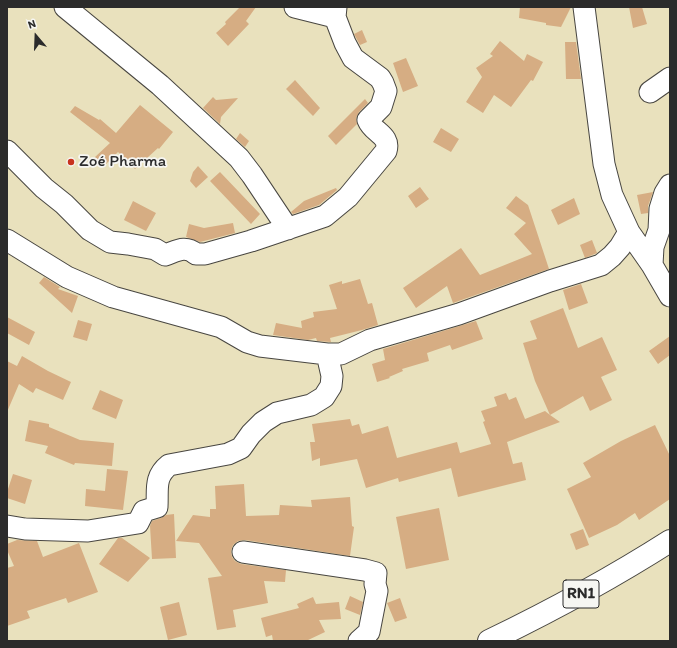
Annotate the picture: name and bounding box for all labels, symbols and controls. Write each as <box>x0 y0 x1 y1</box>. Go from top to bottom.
north arrow <box>16 16 56 56</box>
text: N <box>26 17 38 32</box>
place label: Zoé Pharma <box>79 152 166 172</box>
marker: Zoé Pharma <box>66 157 76 167</box>
road number: RN1 <box>563 580 599 608</box>

